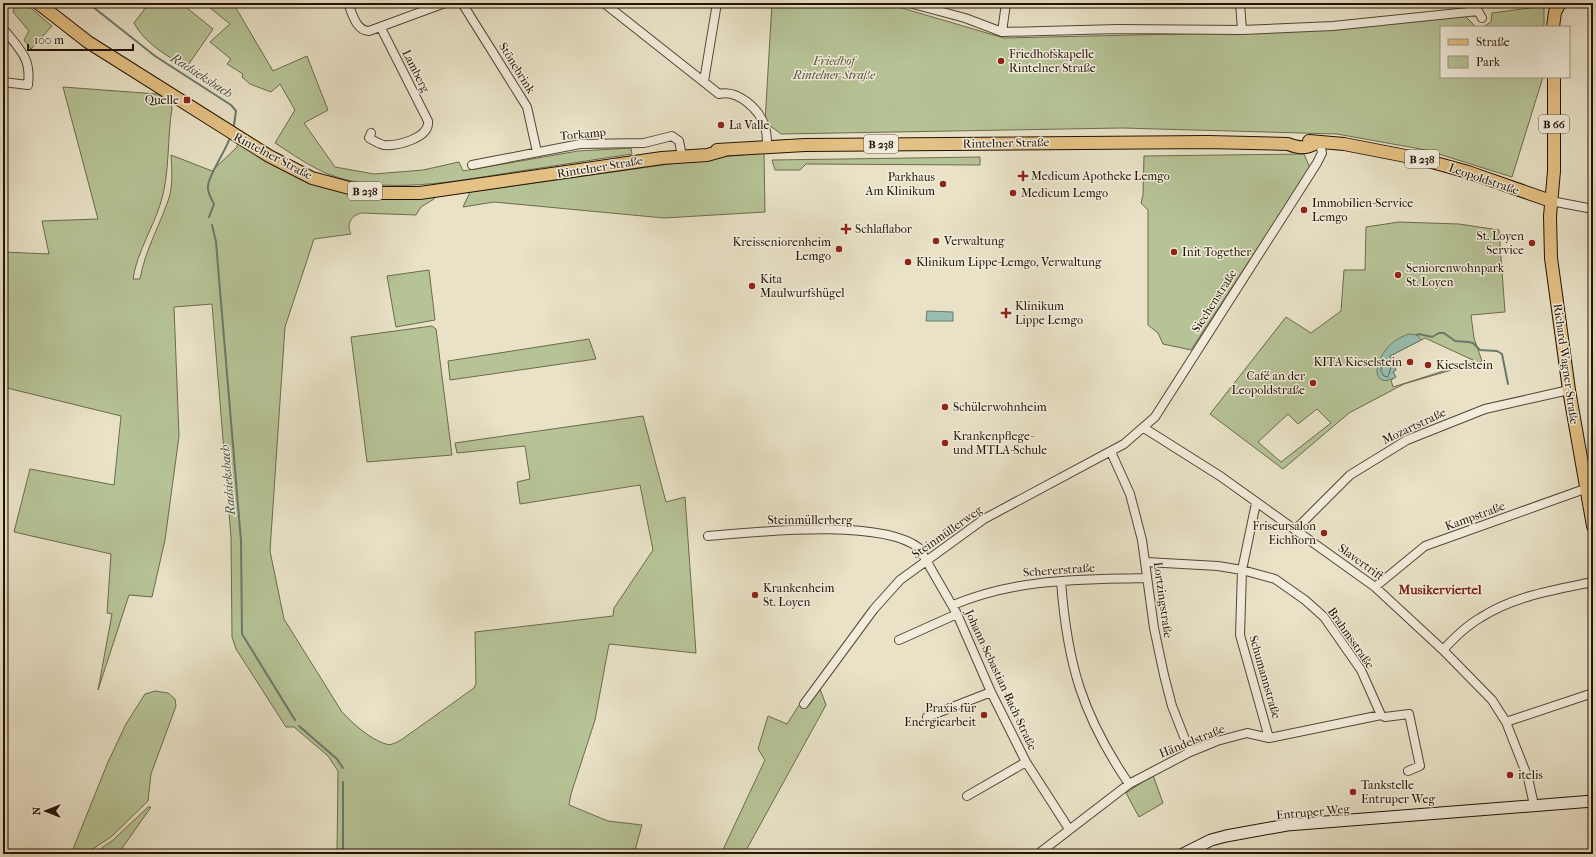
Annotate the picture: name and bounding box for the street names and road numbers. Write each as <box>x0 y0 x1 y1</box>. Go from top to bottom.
street label: Stönebrink <box>496 40 539 97</box>
street label: Lamberg <box>399 47 433 95</box>
road number: B 66 <box>1539 115 1569 133</box>
street label: Torkamp <box>559 125 607 143</box>
street label: Rintelner Straße <box>231 129 315 183</box>
road number: B 238 <box>864 135 898 153</box>
street label: Rintelner Straße <box>962 135 1050 151</box>
road number: B 238 <box>1405 150 1439 168</box>
street label: Rintelner Straße <box>556 153 644 181</box>
street label: Leopoldstraße <box>1447 160 1521 198</box>
road number: B 238 <box>348 182 382 200</box>
street label: Siechenstraße <box>1188 267 1240 335</box>
street label: Richard-Wagner-Straße <box>1551 303 1581 425</box>
street label: Mozartstraße <box>1380 405 1448 447</box>
street label: Kampstraße <box>1443 499 1507 533</box>
street label: Steinmüllerweg <box>909 502 985 561</box>
street label: Steinmüllerberg <box>768 513 853 527</box>
street label: Slavertrift <box>1335 541 1387 584</box>
street label: Schererstraße <box>1023 561 1095 579</box>
street label: Lortzingstraße <box>1151 561 1175 639</box>
street label: Brahmsstraße <box>1325 605 1377 671</box>
street label: Johann-Sebastian-Bach-Straße <box>962 607 1040 753</box>
street label: Schumannstraße <box>1246 634 1284 720</box>
street label: Händelstraße <box>1157 721 1227 761</box>
street label: Entruper Weg <box>1276 802 1351 822</box>

